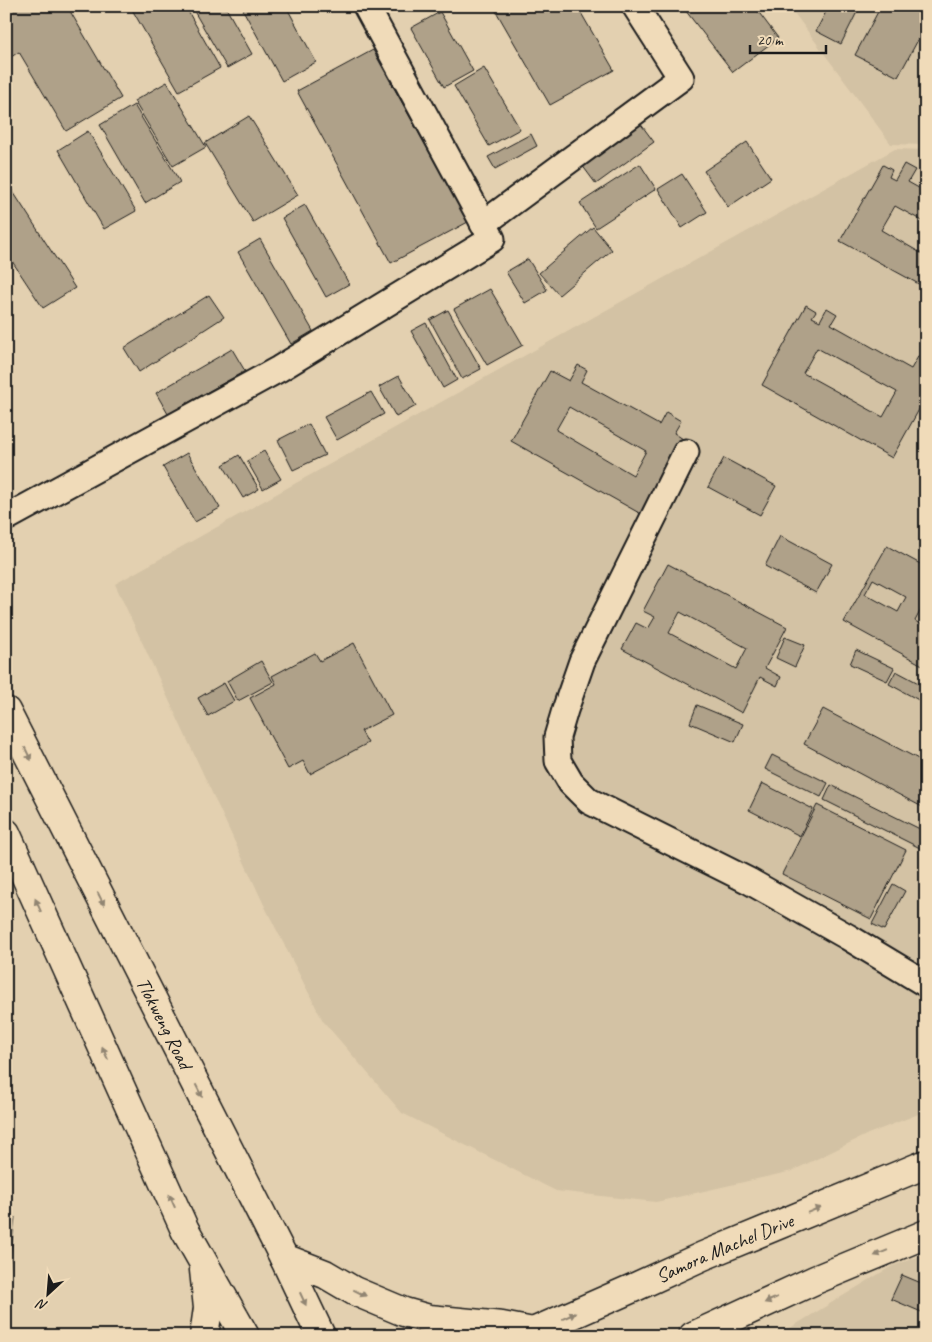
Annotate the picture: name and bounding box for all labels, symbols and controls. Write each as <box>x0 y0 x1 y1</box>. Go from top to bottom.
scale bar <box>750 22 826 54</box>
text: 20 m <box>757 31 784 50</box>
one-way arrow <box>24 747 32 762</box>
one-way arrow <box>97 892 105 907</box>
one-way arrow <box>34 898 42 912</box>
street label: Tlokweng Road <box>131 973 200 1076</box>
one-way arrow <box>101 1046 109 1060</box>
one-way arrow <box>195 1084 203 1098</box>
one-way arrow <box>167 1194 175 1208</box>
one-way arrow <box>807 1205 821 1213</box>
street label: Samora Machel Drive <box>652 1207 798 1288</box>
one-way arrow <box>874 1249 888 1257</box>
north arrow <box>22 1270 72 1320</box>
one-way arrow <box>353 1289 367 1297</box>
one-way arrow <box>300 1292 308 1306</box>
text: N <box>33 1295 50 1315</box>
one-way arrow <box>764 1297 778 1305</box>
one-way arrow <box>562 1312 576 1320</box>

